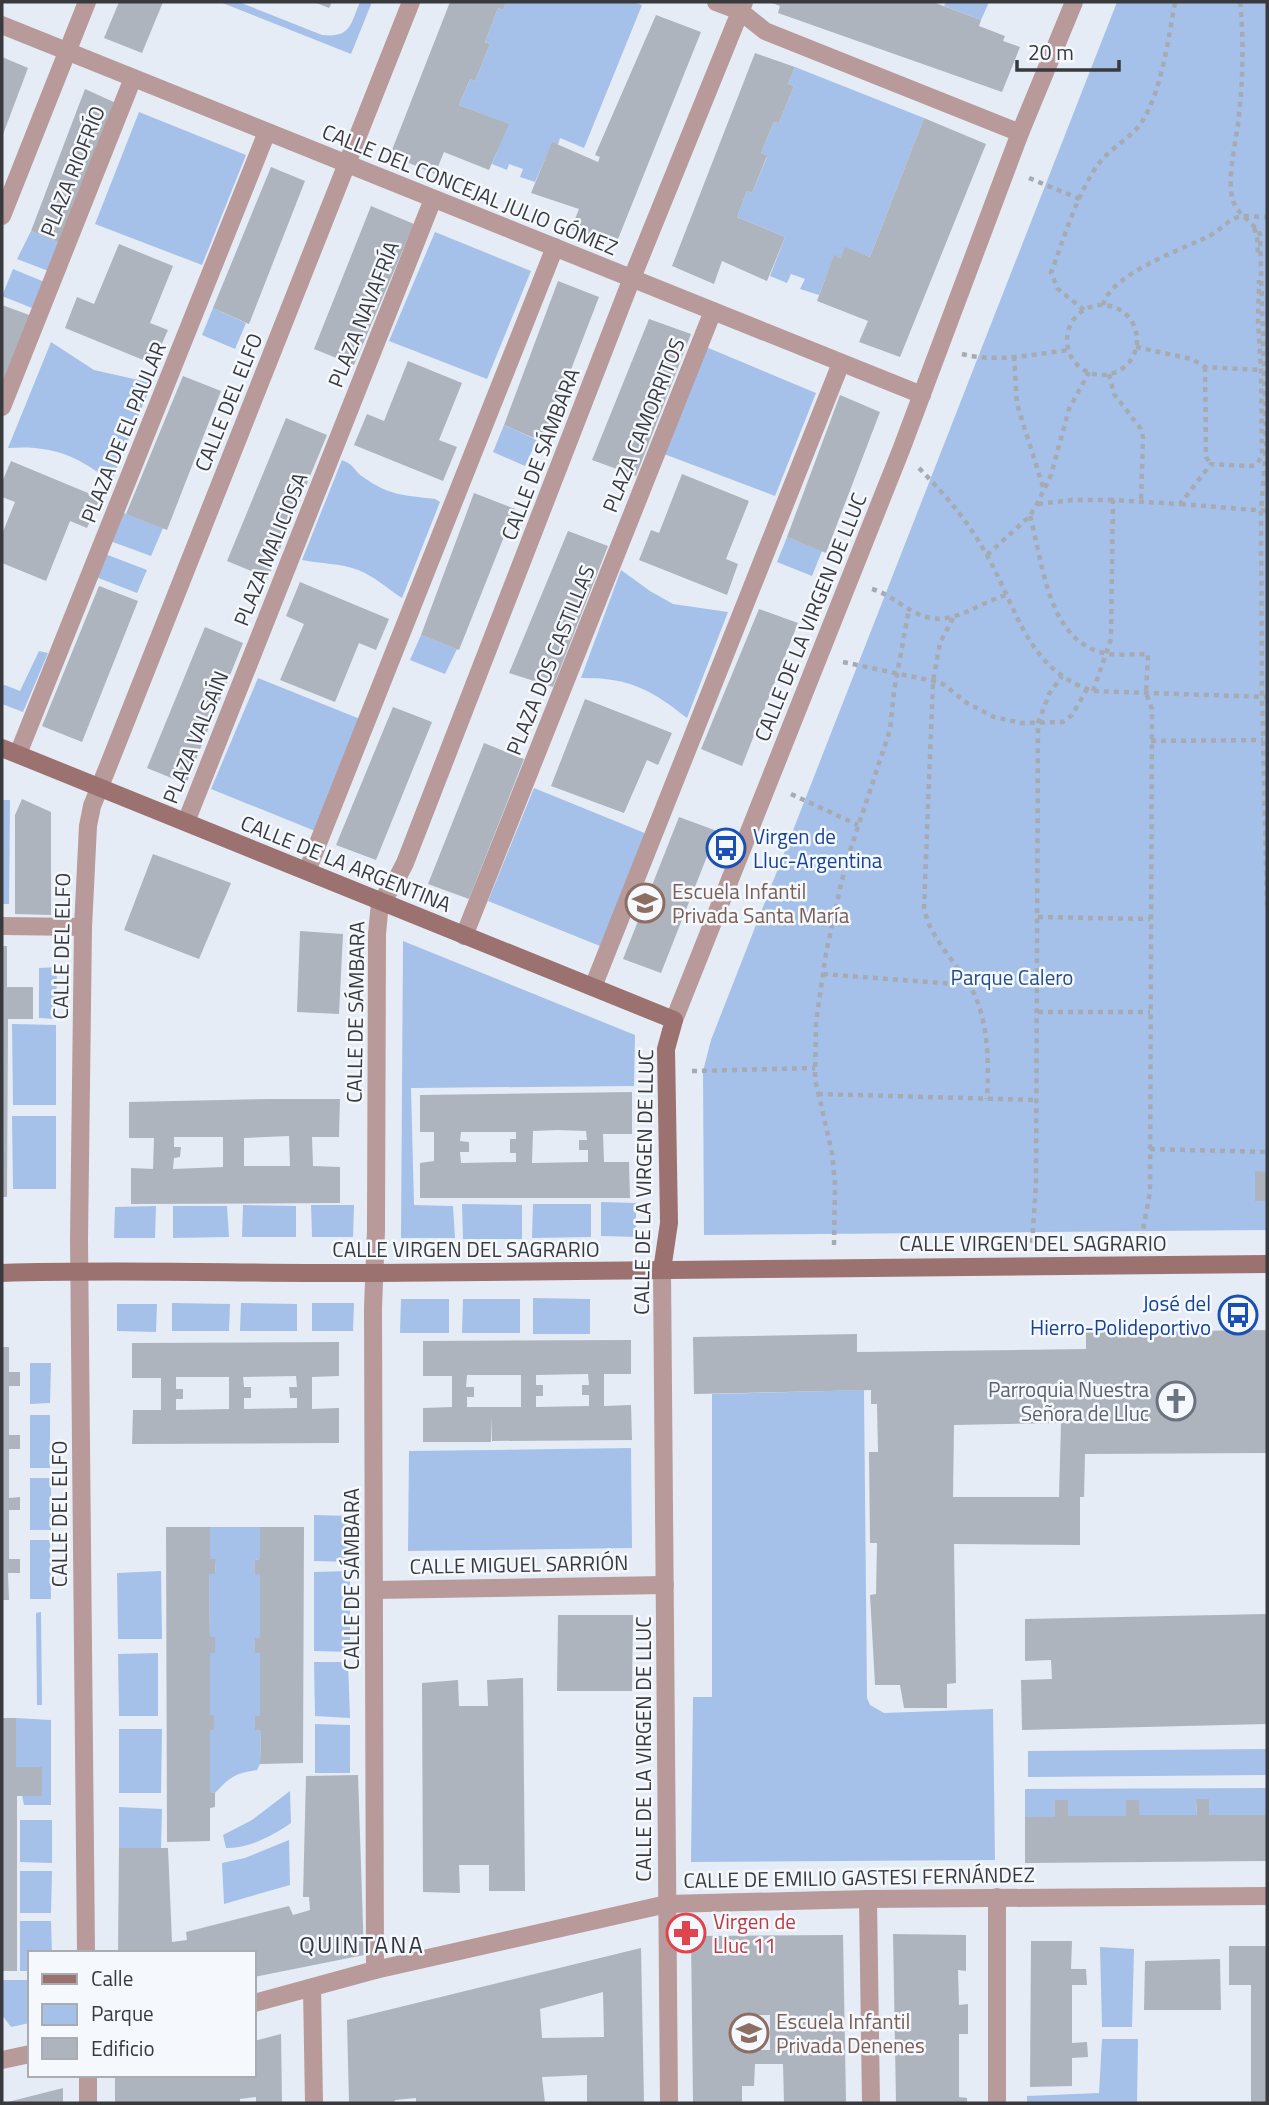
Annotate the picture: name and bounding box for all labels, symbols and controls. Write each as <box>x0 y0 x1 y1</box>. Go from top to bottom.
scale bar <box>1017 28 1118 72</box>
text: 20 m <box>1028 36 1074 68</box>
street label: PLAZA RIOFRÍO <box>31 101 113 241</box>
street label: CALLE DEL CONCEJAL JULIO GÓMEZ <box>317 115 623 263</box>
street label: PLAZA NAVAFRÍA <box>319 236 407 392</box>
street label: CALLE DEL ELFO <box>186 328 270 476</box>
street label: PLAZA CAMORRITOS <box>593 333 693 517</box>
street label: PLAZA DE EL PAULAR <box>72 337 174 527</box>
street label: CALLE DE SÁMBARA <box>492 363 588 545</box>
street label: PLAZA MALICIOSA <box>225 467 316 631</box>
street label: CALLE DE LA VIRGEN DE LLUC <box>745 488 875 746</box>
street label: PLAZA DOS CASTILLAS <box>497 560 603 760</box>
street label: PLAZA VALSAÍN <box>154 666 236 808</box>
street label: CALLE DE LA ARGENTINA <box>236 806 456 920</box>
place label: Virgen de Lluc-Argentina <box>753 820 883 876</box>
bus stop icon: Virgen de Lluc-Argentina <box>705 827 747 869</box>
street label: CALLE DEL ELFO <box>44 872 78 1020</box>
place label: Escuela Infantil Privada Santa María <box>672 875 850 931</box>
school or university icon: Escuela Infantil Privada Santa María <box>624 882 666 924</box>
street label: CALLE DE SÁMBARA <box>337 920 373 1103</box>
park label: Parque Calero <box>951 961 1073 993</box>
street label: CALLE DE LA VIRGEN DE LLUC <box>625 1049 661 1315</box>
street label: CALLE VIRGEN DEL SAGRARIO <box>899 1227 1167 1259</box>
street label: CALLE VIRGEN DEL SAGRARIO <box>332 1233 600 1265</box>
place label: José del Hierro-Polideportivo <box>1030 1287 1211 1343</box>
bus stop icon: José del Hierro-Polideportivo <box>1217 1294 1259 1336</box>
place label: Parroquia Nuestra Señora de Lluc <box>988 1373 1149 1429</box>
church icon: Parroquia Nuestra Señora de Lluc <box>1155 1380 1197 1422</box>
street label: CALLE DEL ELFO <box>43 1441 75 1587</box>
street label: CALLE DE SÁMBARA <box>335 1488 367 1670</box>
street label: CALLE MIGUEL SARRIÓN <box>409 1546 629 1582</box>
street label: CALLE DE LA VIRGEN DE LLUC <box>627 1616 659 1882</box>
street label: CALLE DE EMILIO GASTESI FERNÁNDEZ <box>683 1858 1035 1896</box>
place label: Virgen de Lluc 11 <box>713 1905 796 1961</box>
pharmacy icon: Virgen de Lluc 11 <box>665 1912 707 1954</box>
district label: QUINTANA <box>299 1926 425 1962</box>
legend <box>28 1951 256 2077</box>
text: Calle <box>91 1962 133 1994</box>
text: Parque <box>91 1997 154 2029</box>
place label: Escuela Infantil Privada Denenes <box>776 2005 925 2061</box>
school or university icon: Escuela Infantil Privada Denenes <box>728 2012 770 2054</box>
text: Edificio <box>91 2032 155 2064</box>

